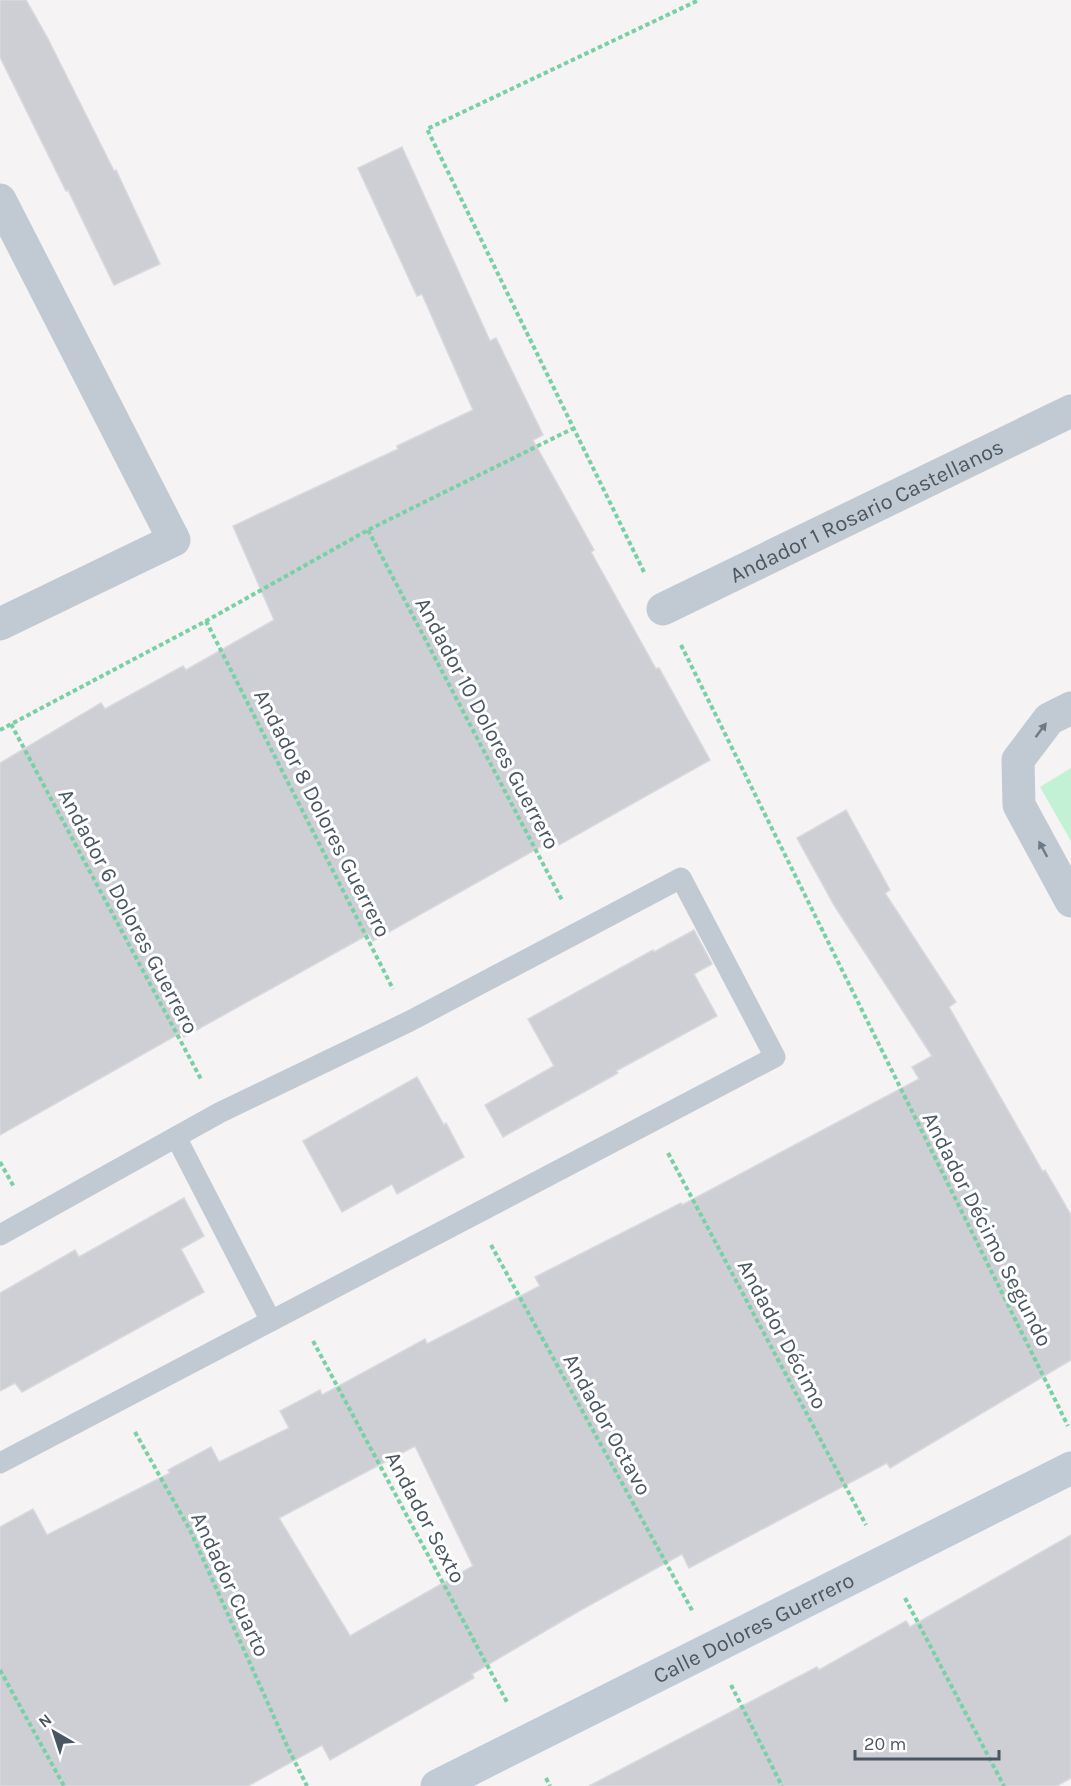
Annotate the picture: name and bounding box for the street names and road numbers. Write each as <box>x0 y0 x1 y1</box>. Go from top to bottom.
street label: Andador 1 Rosario Castellanos <box>726 434 1008 589</box>
street label: Andador 10 Dolores Guerrero <box>410 593 565 854</box>
street label: Andador 8 Dolores Guerrero <box>248 685 396 942</box>
street label: Andador 6 Dolores Guerrero <box>52 784 204 1038</box>
street label: Andador Décimo Segundo <box>917 1108 1058 1351</box>
street label: Andador Décimo <box>732 1255 832 1414</box>
street label: Andador Octavo <box>557 1349 657 1500</box>
street label: Andador Sexto <box>379 1447 471 1588</box>
street label: Andador Cuarto <box>185 1508 275 1661</box>
street label: Calle Dolores Guerrero <box>649 1567 859 1689</box>

